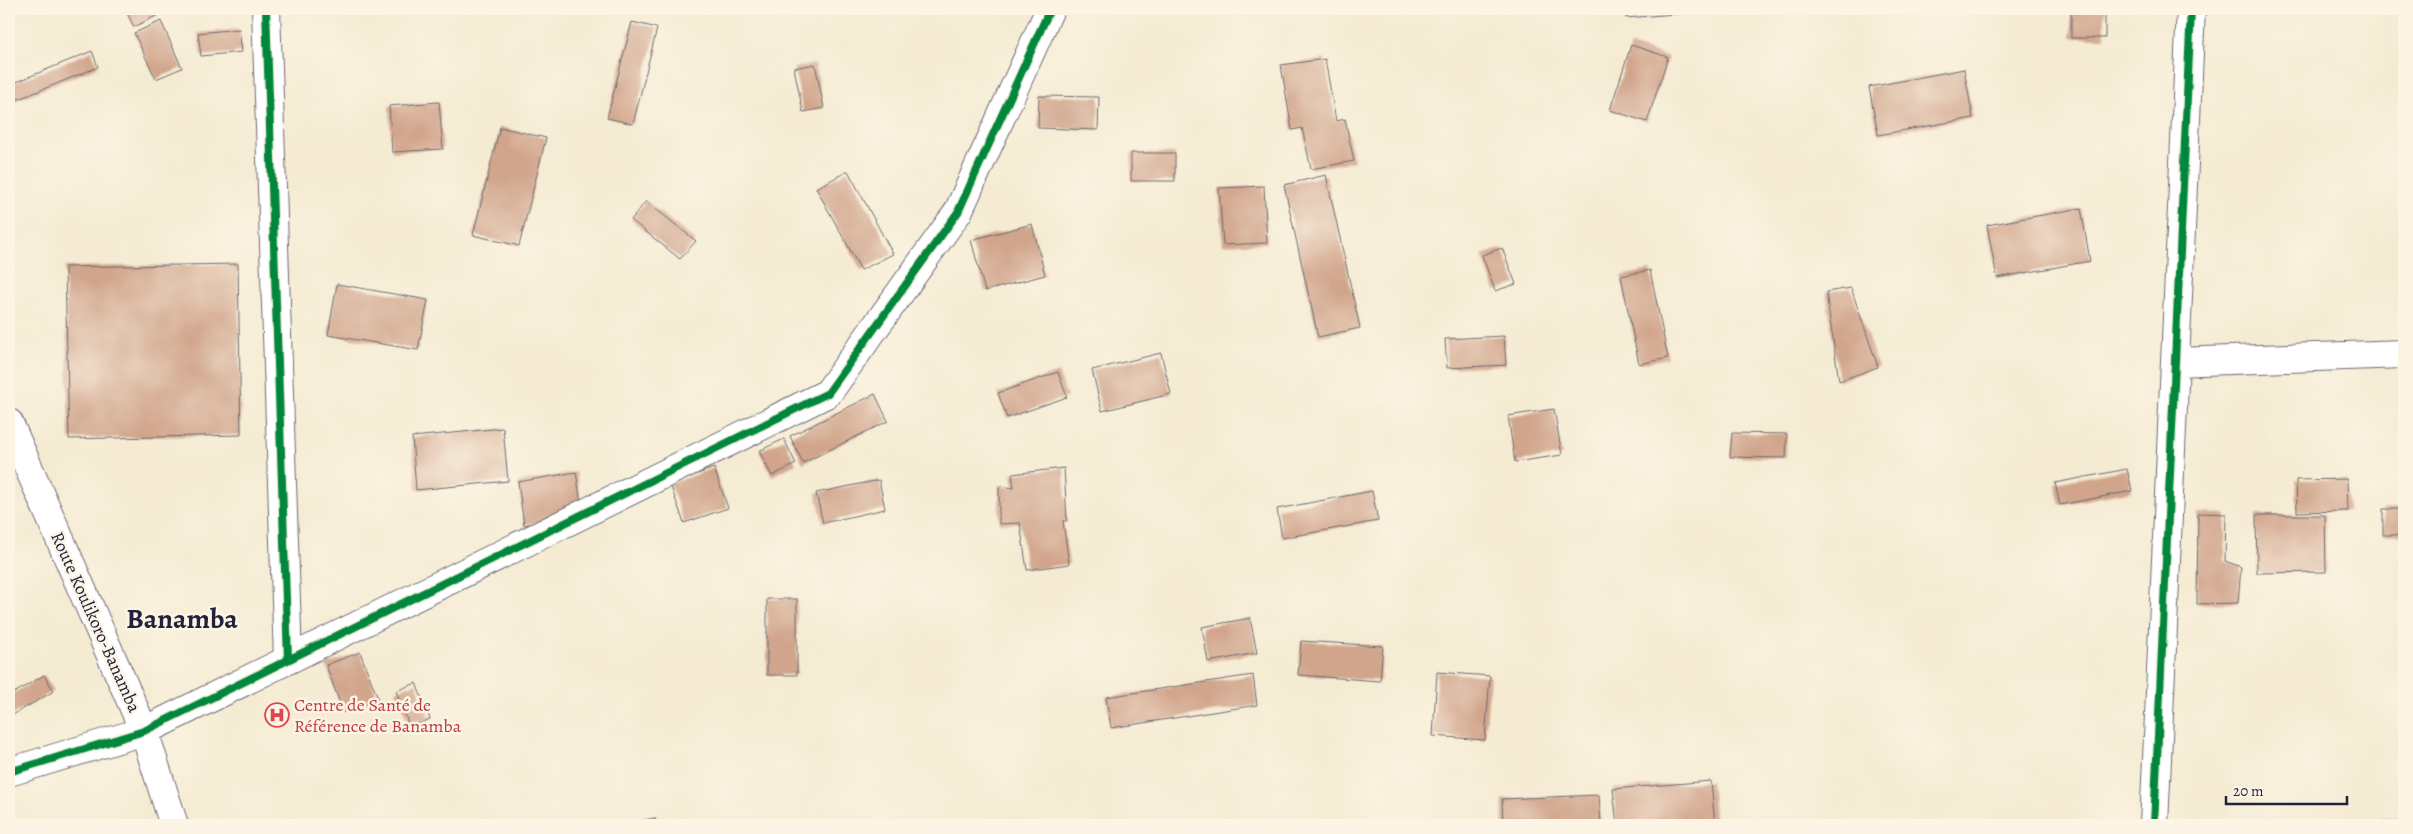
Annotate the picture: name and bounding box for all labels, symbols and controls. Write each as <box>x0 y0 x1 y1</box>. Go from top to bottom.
street label: Route Koulikoro-Banamba <box>45 528 147 717</box>
district label: Banamba <box>126 600 238 638</box>
place label: Centre de Santé de Référence de Banamba <box>294 693 462 738</box>
hospital icon: Centre de Santé de Référence de Banamba <box>264 702 290 728</box>
scale bar <box>2226 774 2347 806</box>
text: 20 m <box>2233 781 2264 801</box>

